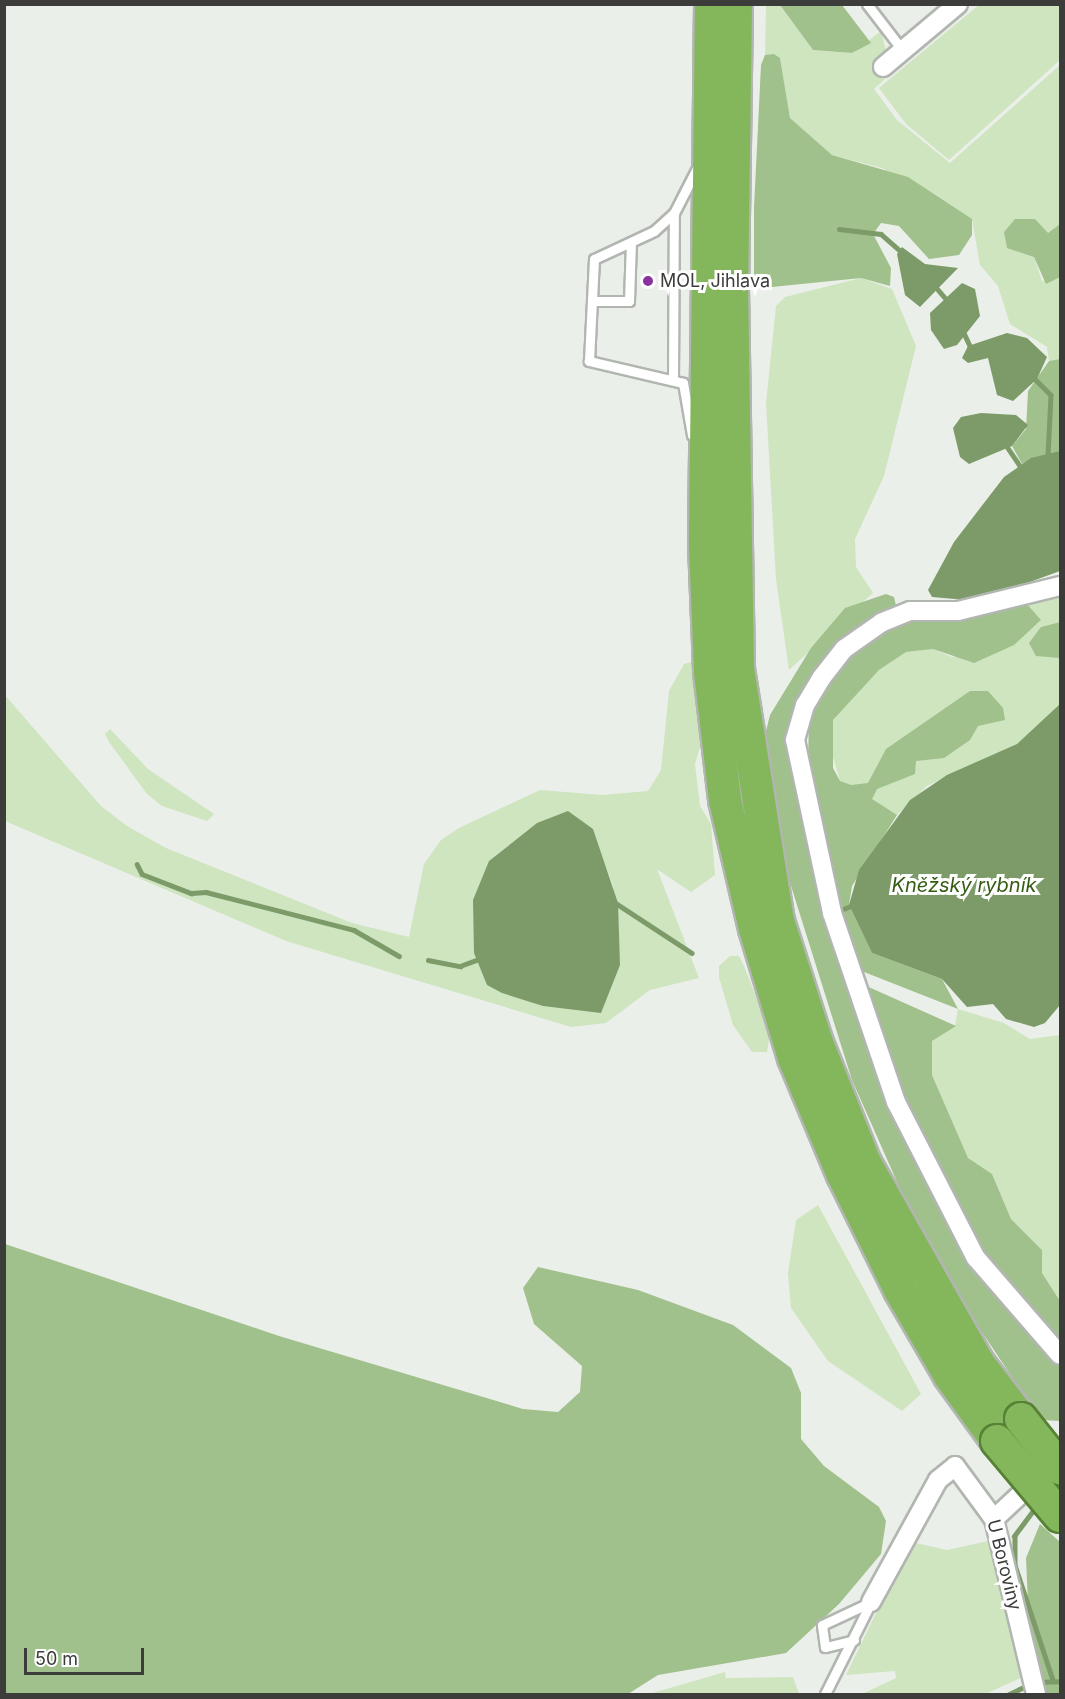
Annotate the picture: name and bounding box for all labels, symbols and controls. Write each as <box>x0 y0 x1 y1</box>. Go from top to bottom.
place label: MOL, Jihlava <box>660 270 770 292</box>
marker: MOL, Jihlava <box>641 274 655 288</box>
water label: Kněžský rybník <box>891 873 1037 897</box>
street label: U Boroviny <box>982 1517 1026 1613</box>
scale bar <box>27 1636 147 1674</box>
text: 50 m <box>35 1648 78 1669</box>

